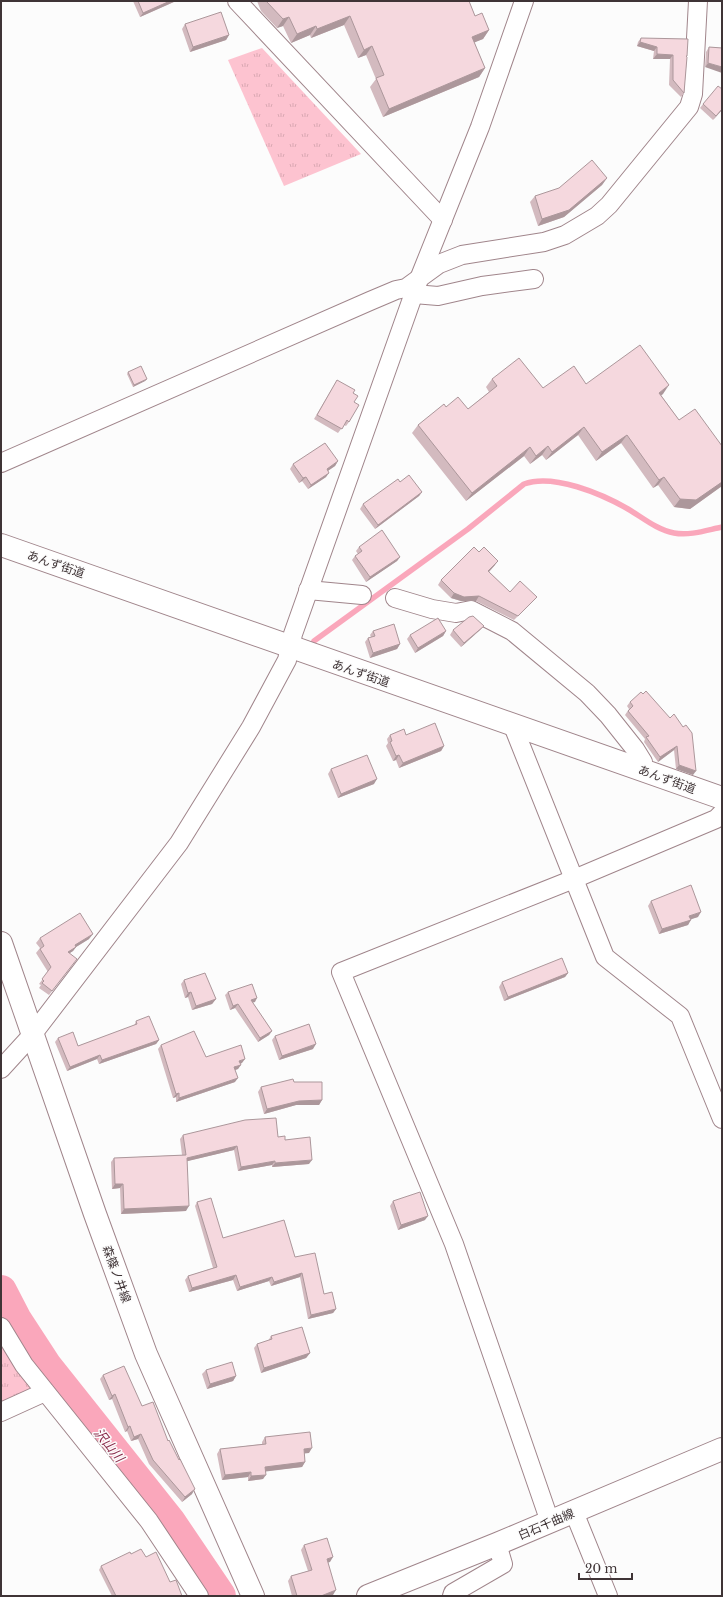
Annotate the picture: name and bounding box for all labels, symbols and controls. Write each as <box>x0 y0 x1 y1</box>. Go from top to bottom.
street label: あんず街道 <box>25 547 87 581</box>
street label: あんず街道 <box>330 656 392 690</box>
street label: あんず街道 <box>636 762 698 796</box>
street label: 森篠ノ井線 <box>100 1243 134 1305</box>
water label: 沢山川 <box>90 1424 129 1467</box>
street label: 白石千曲線 <box>515 1505 577 1543</box>
scale bar <box>579 1555 632 1581</box>
text: 20 m <box>585 1561 617 1576</box>

